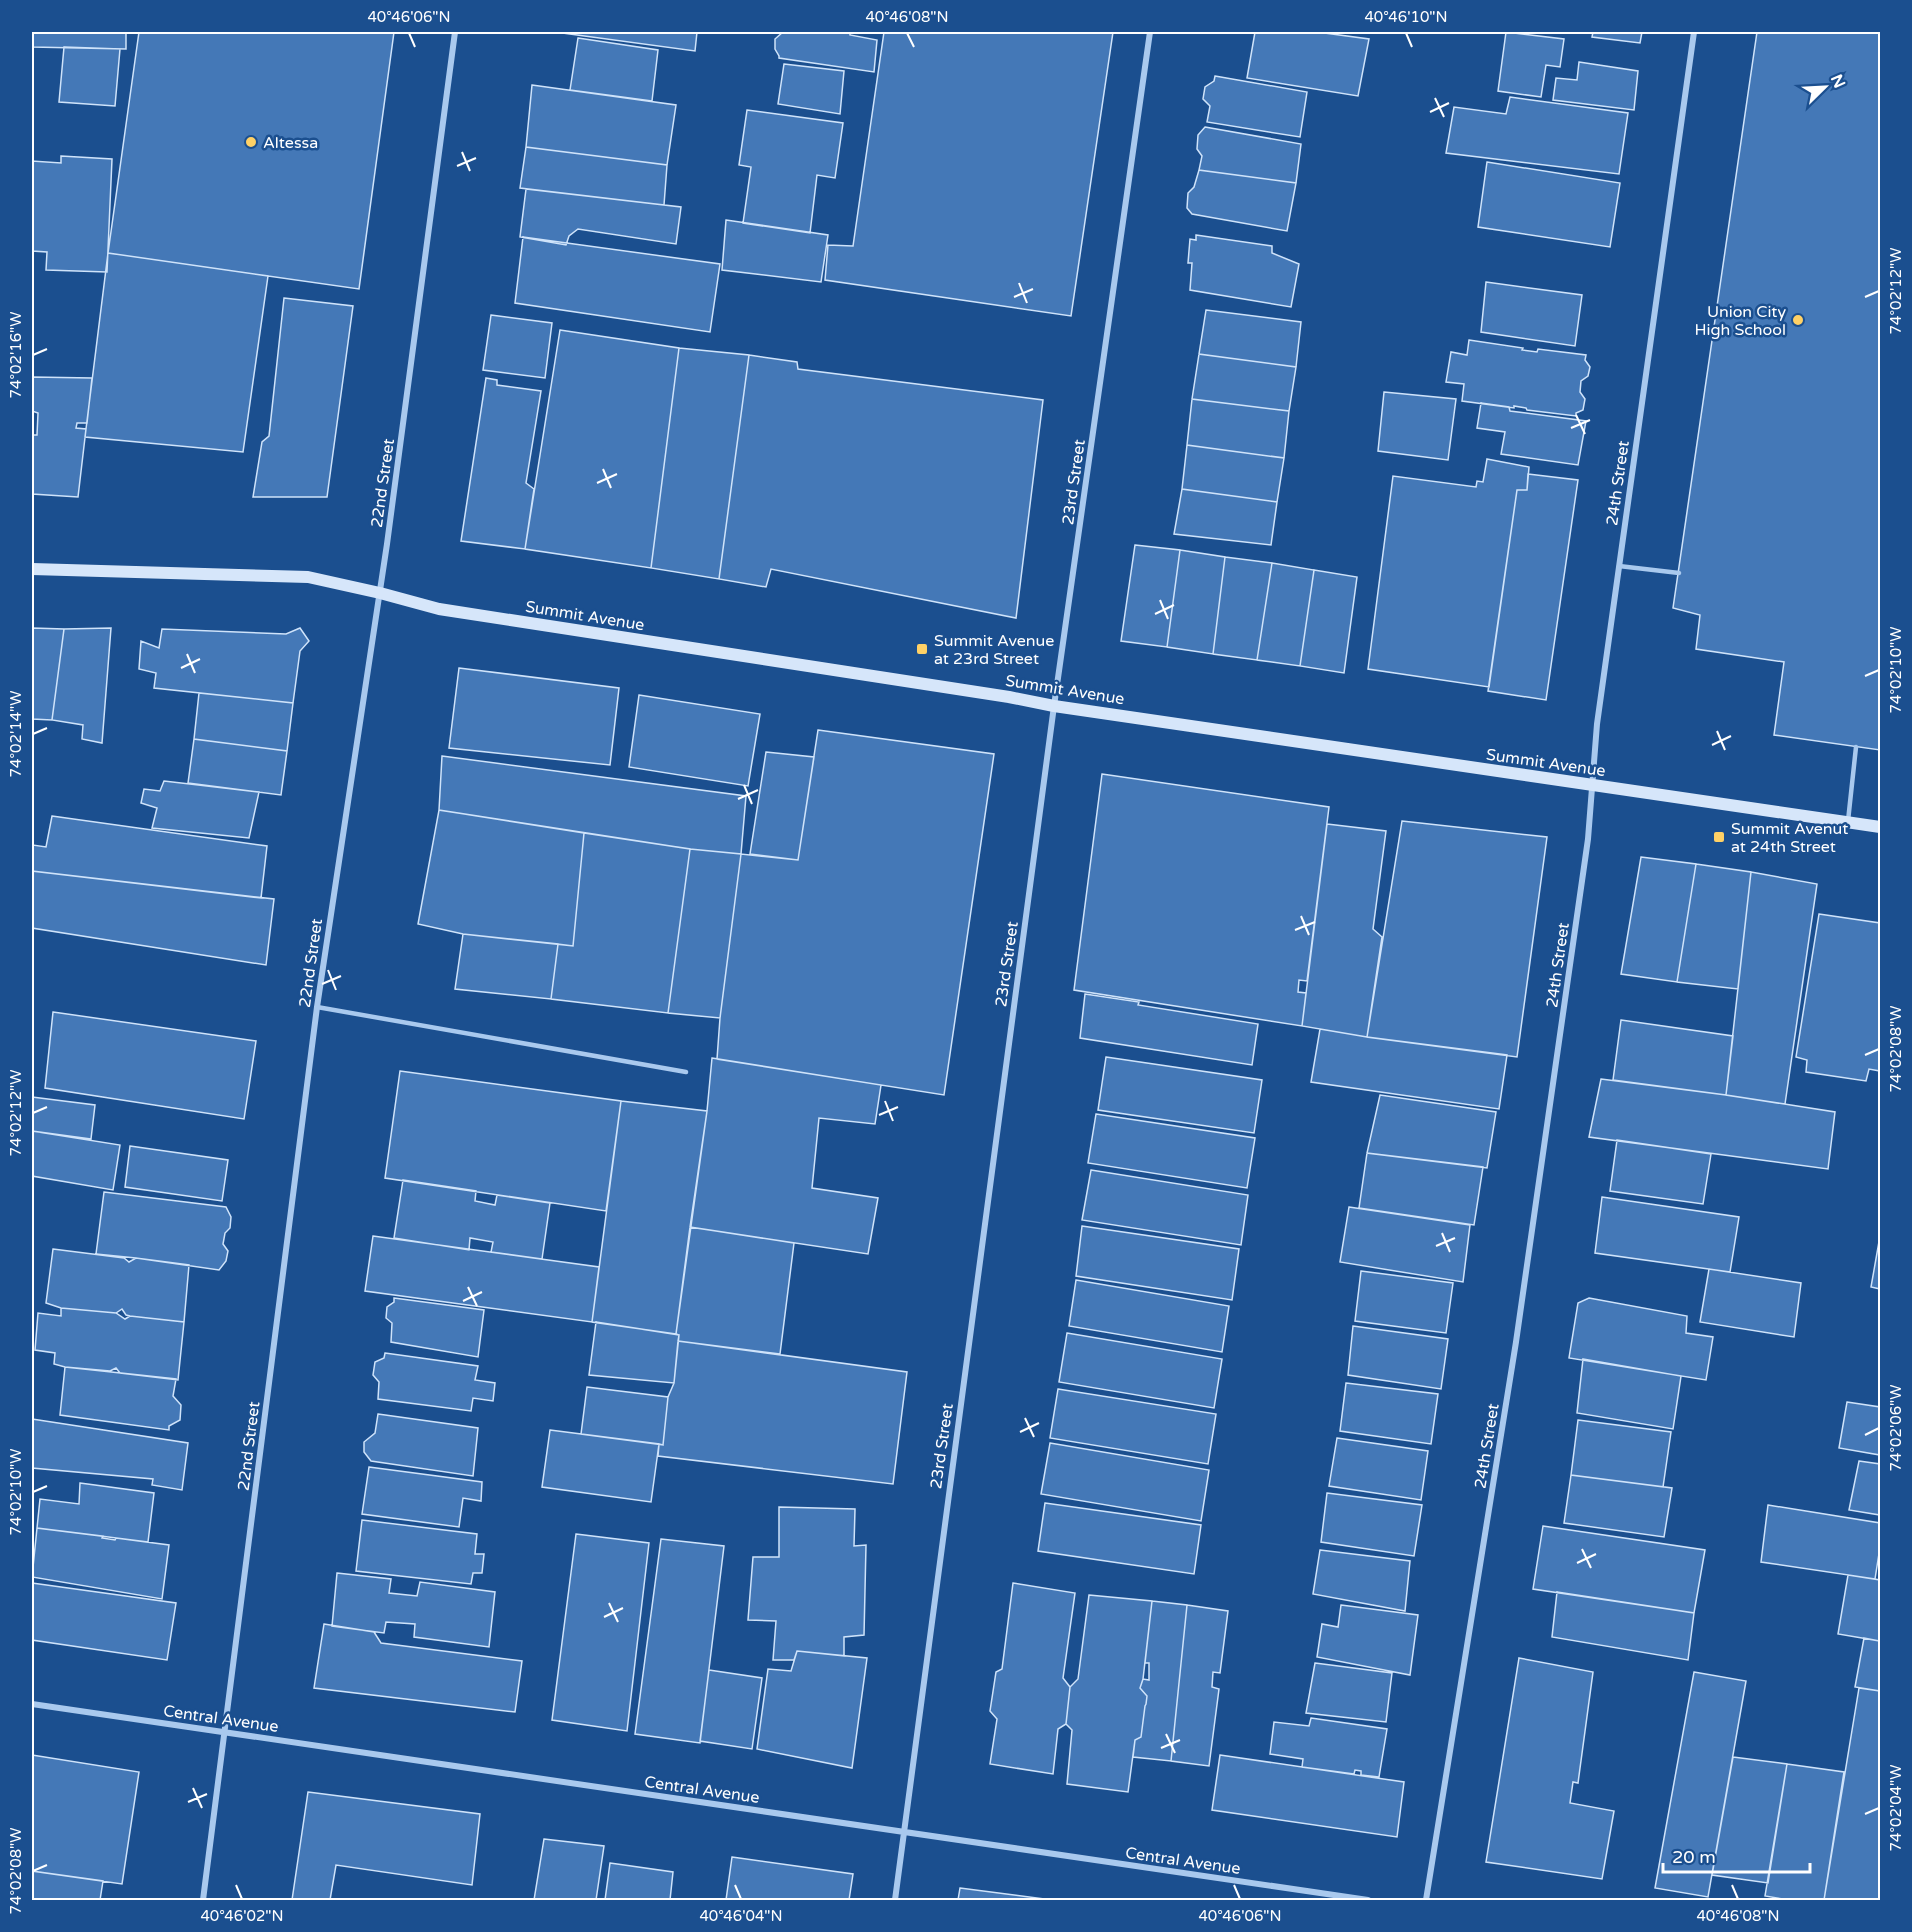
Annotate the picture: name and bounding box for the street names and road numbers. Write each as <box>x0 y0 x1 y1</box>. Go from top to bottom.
street label: 22nd Street <box>367 437 399 529</box>
street label: 23rd Street <box>1058 438 1090 526</box>
street label: 24th Street <box>1602 439 1634 527</box>
street label: Summit Avenue <box>524 597 646 635</box>
street label: Summit Avenue <box>1004 671 1126 709</box>
street label: Summit Avenue <box>1485 745 1607 781</box>
street label: 22nd Street <box>295 917 327 1009</box>
street label: 23rd Street <box>991 920 1023 1008</box>
street label: 24th Street <box>1542 921 1574 1009</box>
street label: 22nd Street <box>234 1400 264 1492</box>
street label: 23rd Street <box>926 1402 958 1490</box>
street label: 24th Street <box>1470 1402 1504 1490</box>
street label: Central Avenue <box>162 1701 280 1737</box>
street label: Central Avenue <box>643 1772 761 1808</box>
street label: Central Avenue <box>1124 1843 1242 1879</box>

